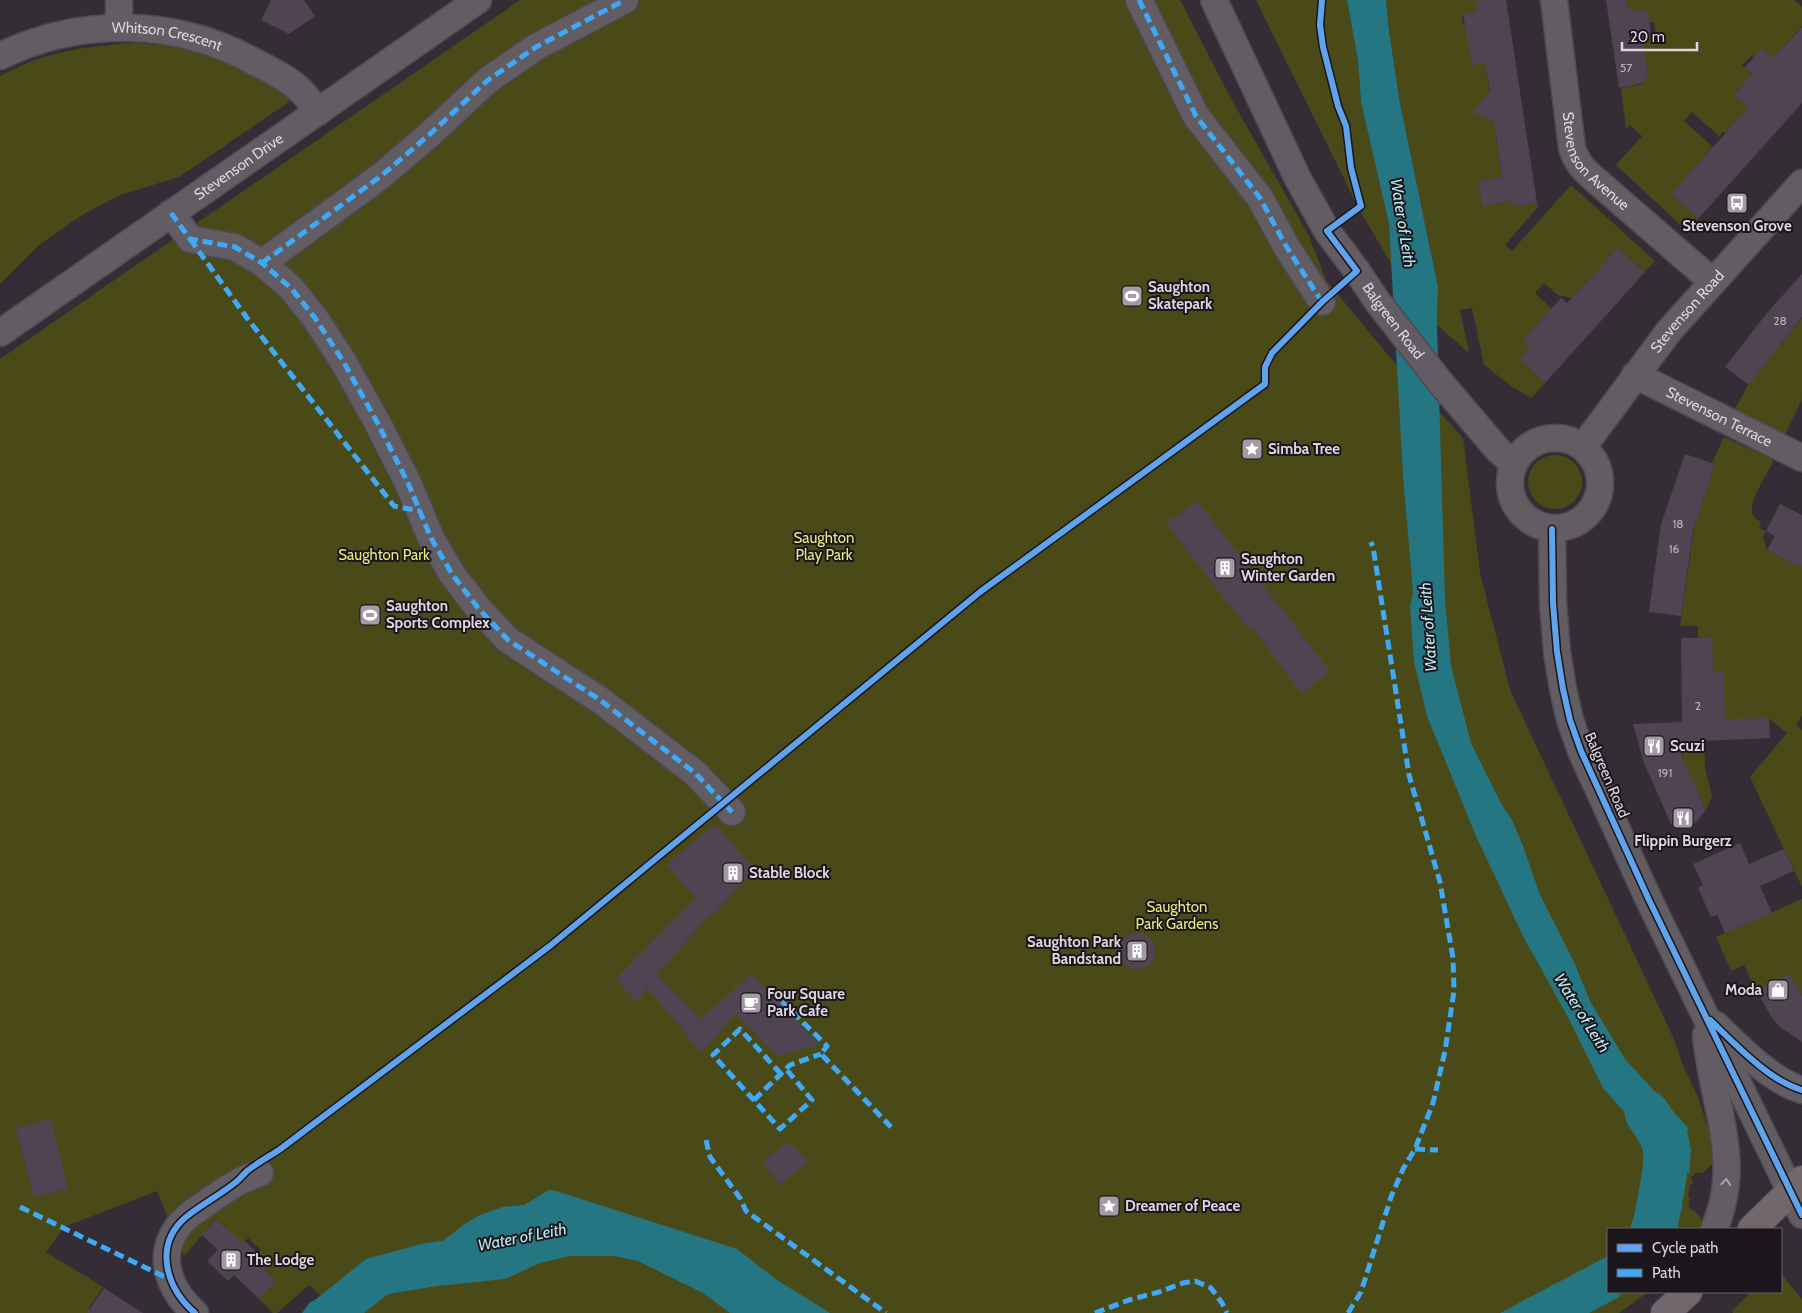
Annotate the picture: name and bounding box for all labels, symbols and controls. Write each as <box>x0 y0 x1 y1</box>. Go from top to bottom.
street label: Whitson Crescent <box>112 19 225 55</box>
scale bar <box>1622 20 1697 52</box>
text: 20 m <box>1630 28 1665 46</box>
house number: 57 <box>1620 60 1632 75</box>
street label: Stevenson Avenue <box>1559 111 1633 214</box>
street label: Stevenson Drive <box>191 129 287 204</box>
water label: Water of Leith <box>1387 177 1419 269</box>
bus stop icon: Stevenson Grove <box>1725 191 1749 215</box>
place label: Stevenson Grove <box>1682 217 1792 235</box>
street label: Stevenson Road <box>1647 267 1728 356</box>
place label: Saughton Skatepark <box>1148 278 1213 313</box>
street label: Balgreen Road <box>1358 279 1428 363</box>
sports icon: Saughton Skatepark <box>1120 284 1144 308</box>
house number: 28 <box>1773 313 1787 328</box>
street label: Stevenson Terrace <box>1663 383 1776 451</box>
place icon: Simba Tree <box>1240 437 1264 461</box>
place label: Simba Tree <box>1268 440 1340 458</box>
house number: 18 <box>1672 516 1684 531</box>
park label: Saughton Play Park <box>794 529 854 564</box>
house number: 16 <box>1669 541 1680 556</box>
park label: Saughton Park <box>338 546 430 564</box>
place label: Saughton Winter Garden <box>1241 550 1335 585</box>
building icon: Saughton Winter Garden <box>1213 556 1237 580</box>
water label: Water of Leith <box>1415 582 1441 672</box>
place label: Saughton Sports Complex <box>386 597 490 632</box>
sports icon: Saughton Sports Complex <box>358 603 382 627</box>
house number: 2 <box>1695 698 1701 713</box>
street label: Balgreen Road <box>1581 729 1633 821</box>
restaurant icon: Scuzi <box>1642 734 1666 758</box>
place label: Scuzi <box>1670 737 1705 755</box>
house number: 191 <box>1658 765 1672 780</box>
restaurant icon: Flippin Burgerz <box>1671 806 1695 830</box>
place label: Flippin Burgerz <box>1634 832 1732 850</box>
building icon: Stable Block <box>721 861 745 885</box>
place label: Stable Block <box>749 864 830 882</box>
park label: Saughton Park Gardens <box>1136 898 1218 933</box>
place label: Saughton Park Bandstand <box>1027 933 1122 968</box>
building icon: Saughton Park Bandstand <box>1125 939 1149 963</box>
water label: Water of Leith <box>1550 970 1614 1056</box>
shop icon: Moda <box>1766 978 1790 1002</box>
place label: Moda <box>1725 981 1763 999</box>
place label: Four Square Park Cafe <box>767 985 845 1020</box>
cafe icon: Four Square Park Cafe <box>739 991 763 1015</box>
one-way arrow <box>1721 1178 1732 1186</box>
place icon: Dreamer of Peace <box>1097 1194 1121 1218</box>
place label: Dreamer of Peace <box>1125 1197 1240 1215</box>
water label: Water of Leith <box>476 1219 568 1255</box>
legend <box>1607 1228 1782 1293</box>
text: Cycle path <box>1652 1239 1718 1257</box>
building icon: The Lodge <box>219 1248 243 1272</box>
place label: The Lodge <box>247 1251 315 1269</box>
text: Path <box>1652 1264 1681 1282</box>

